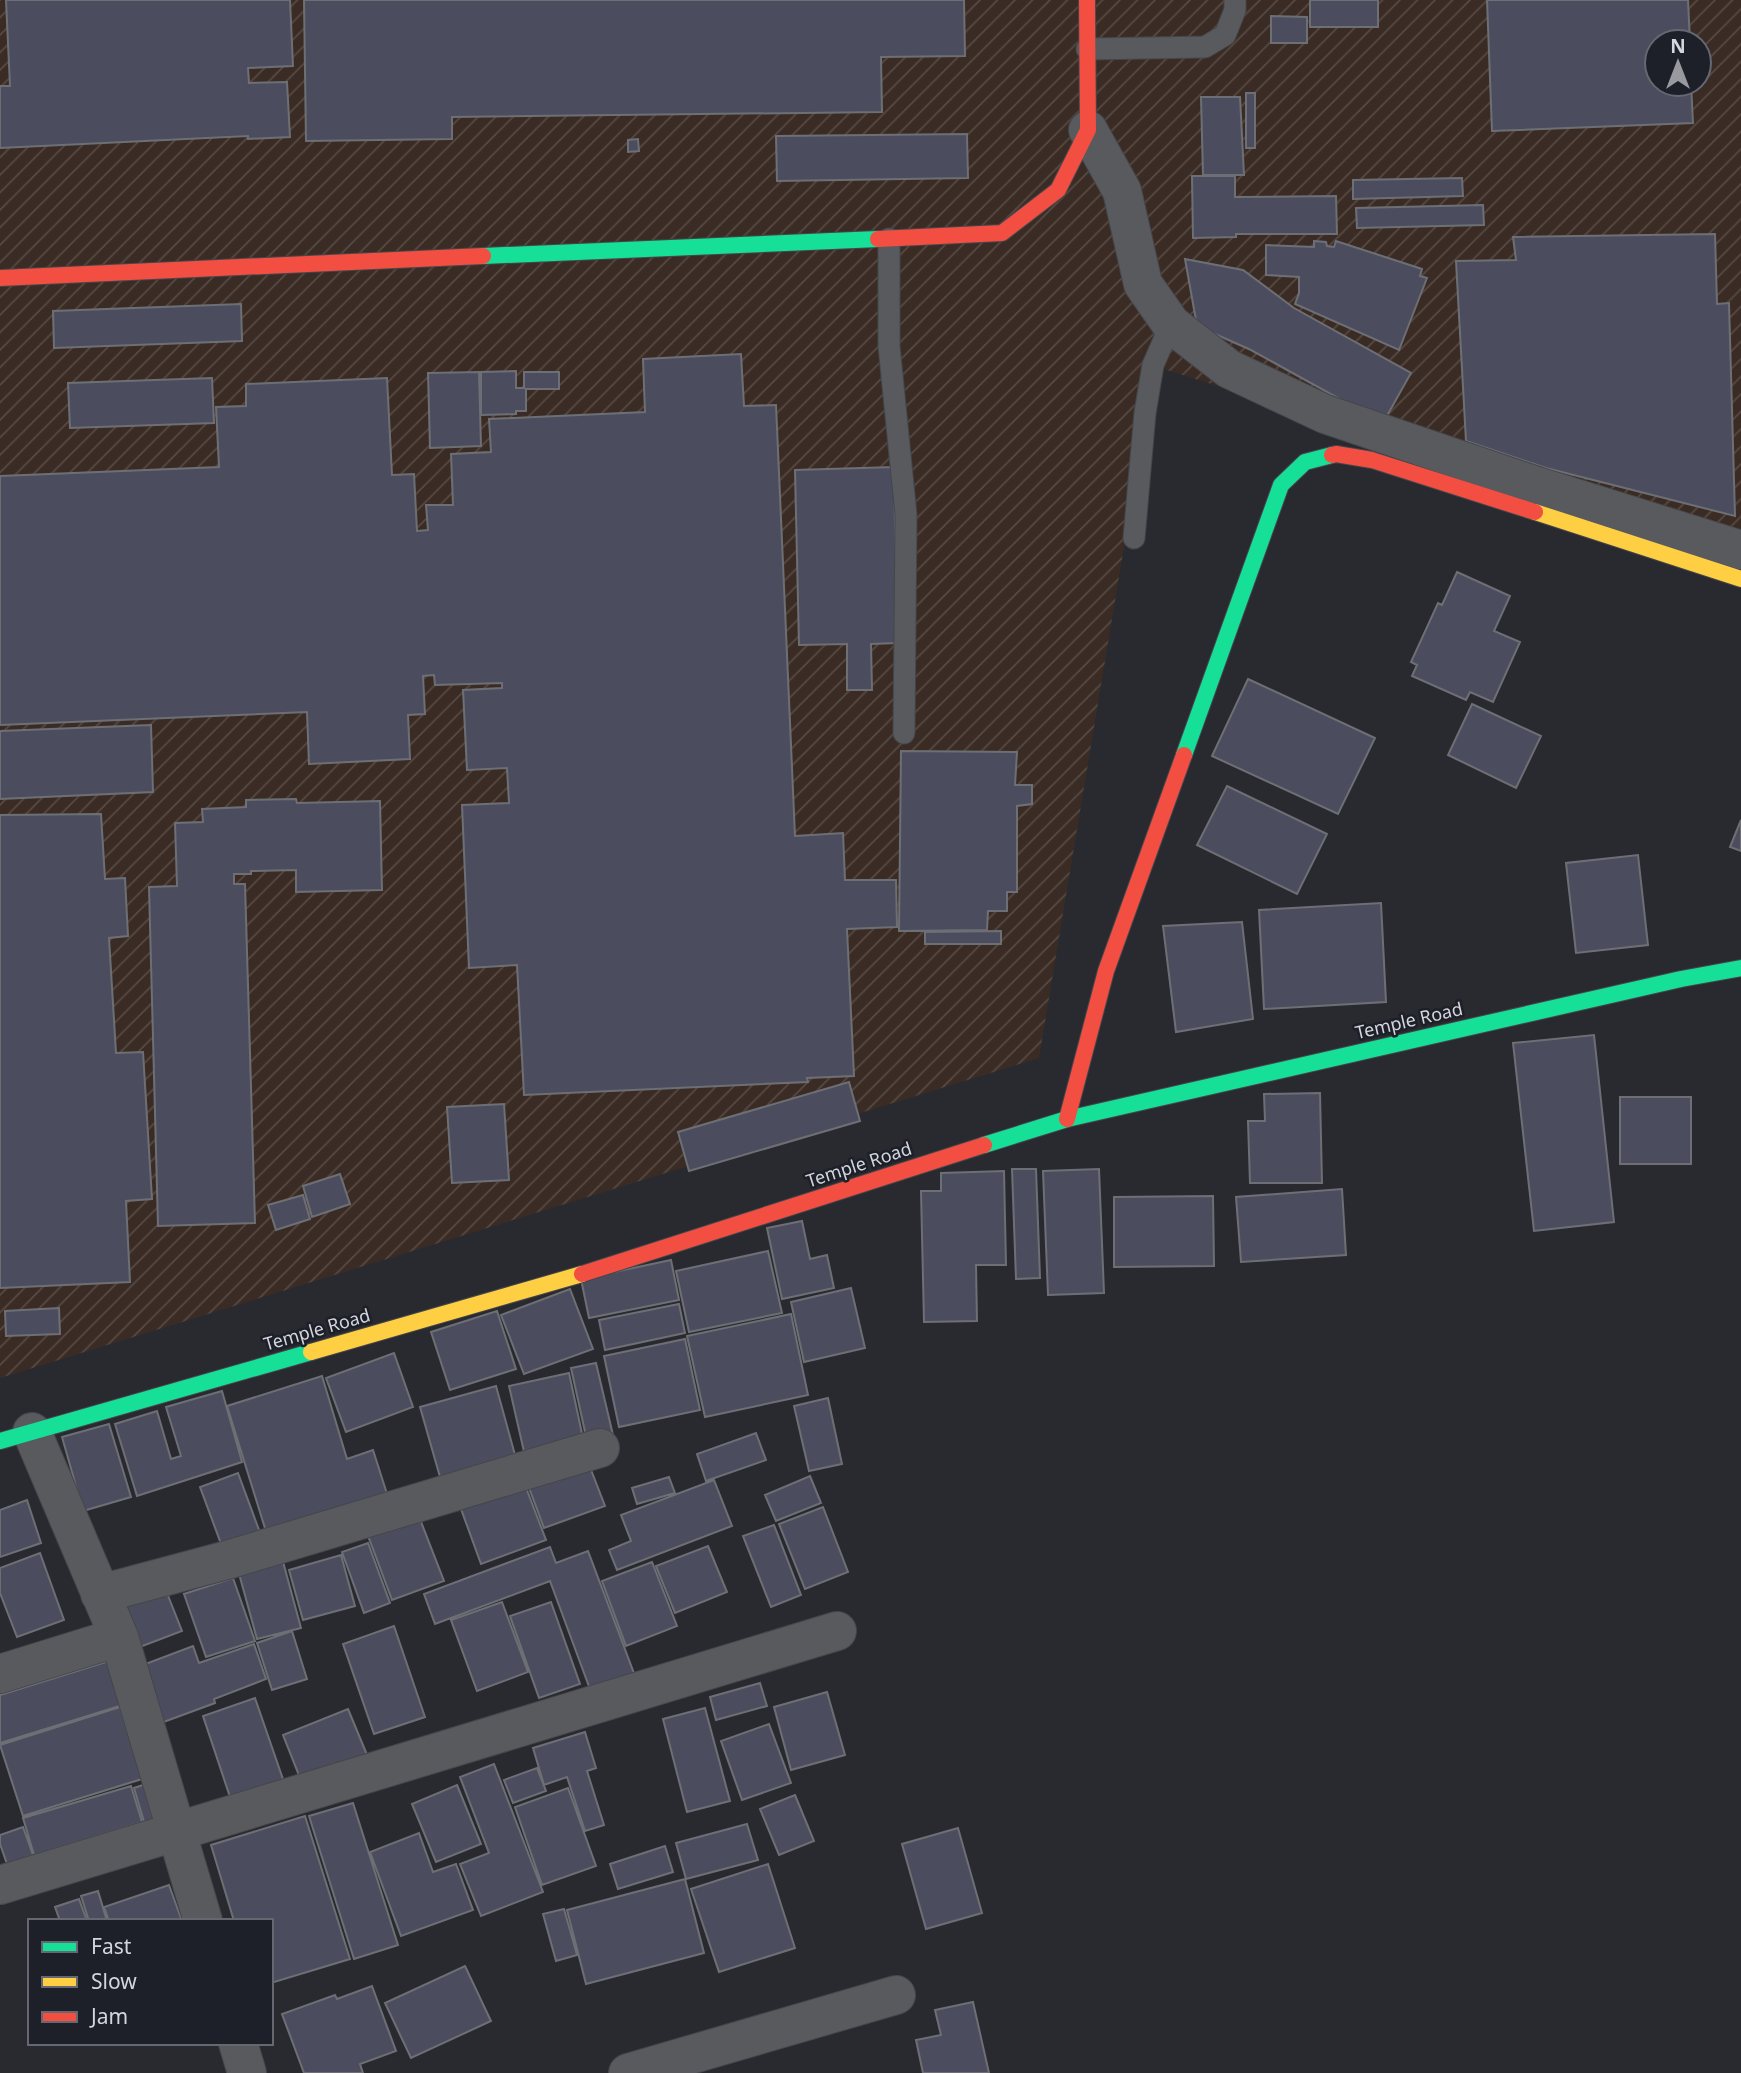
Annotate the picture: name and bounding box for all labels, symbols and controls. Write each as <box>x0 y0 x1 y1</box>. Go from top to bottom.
north arrow <box>1643 28 1713 98</box>
text: N <box>1670 33 1686 59</box>
street label: Temple Road <box>1353 996 1465 1044</box>
street label: Temple Road <box>803 1136 914 1192</box>
street label: Temple Road <box>261 1302 373 1356</box>
legend <box>28 1919 273 2045</box>
text: Fast <box>91 1932 132 1960</box>
text: Slow <box>91 1967 137 1995</box>
text: Jam <box>89 2002 128 2030</box>

